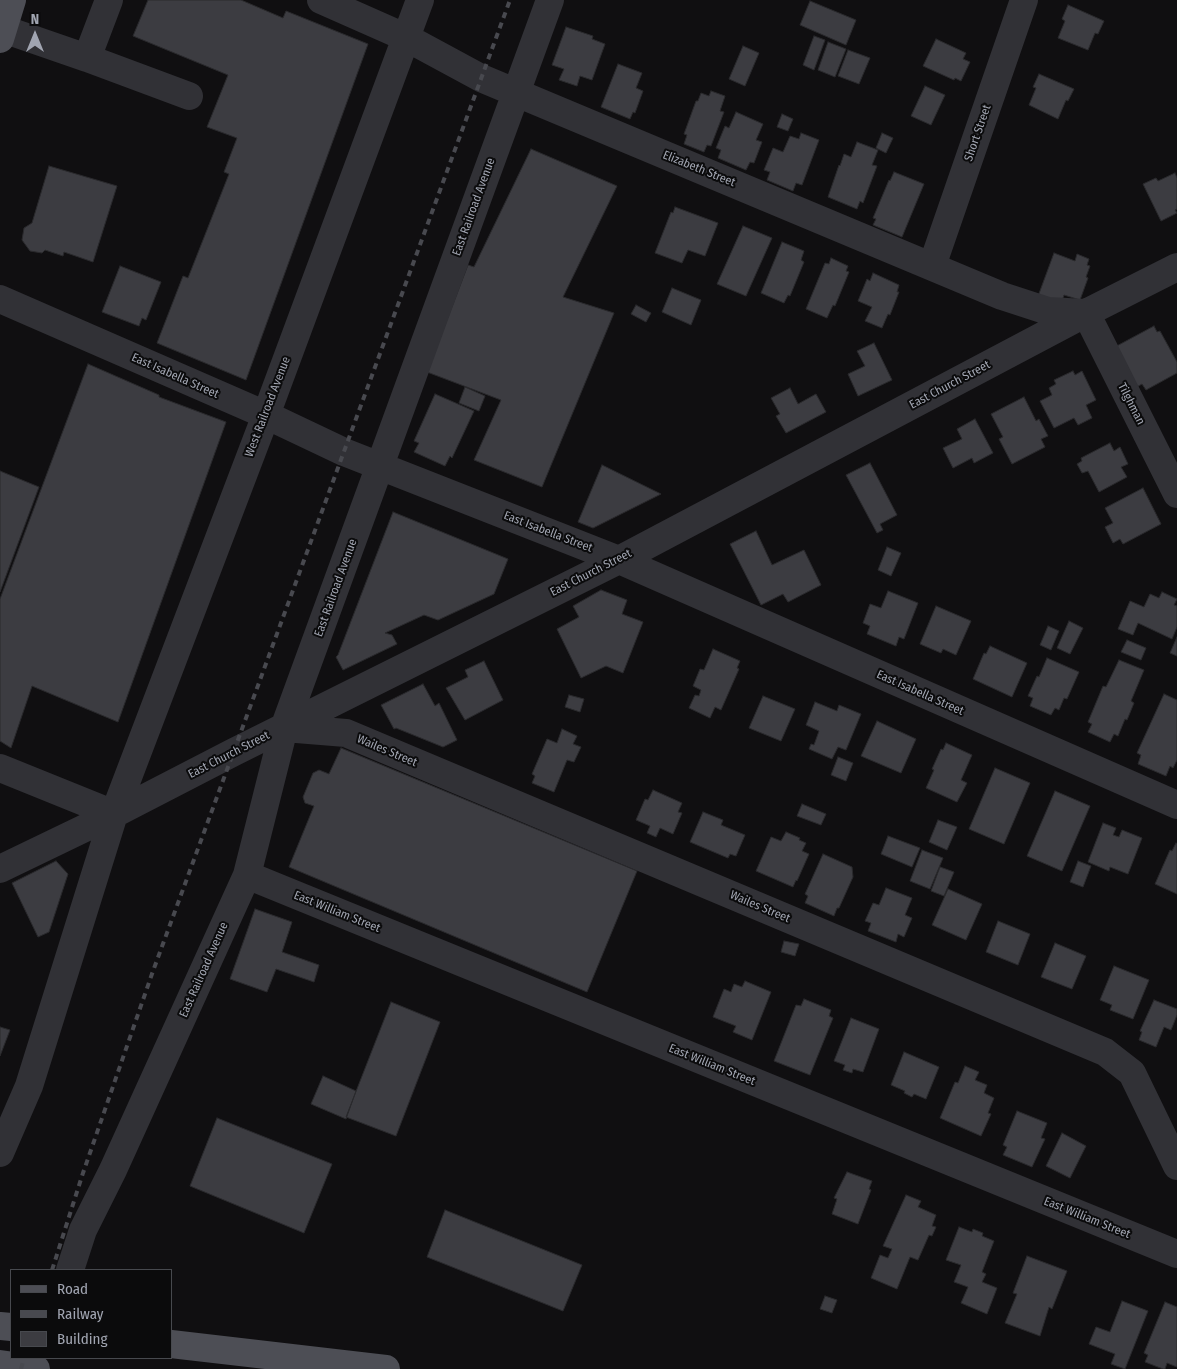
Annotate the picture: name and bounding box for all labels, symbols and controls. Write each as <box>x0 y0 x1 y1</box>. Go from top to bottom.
north arrow <box>10 10 60 60</box>
text: N <box>31 11 39 28</box>
street label: Short Street <box>962 103 994 163</box>
street label: Elizabeth Street <box>661 148 737 190</box>
street label: East Railroad Avenue <box>450 156 498 258</box>
street label: East Isabella Street <box>129 350 221 402</box>
street label: West Railroad Avenue <box>242 355 294 459</box>
street label: East Church Street <box>907 358 993 412</box>
street label: Tilghman <box>1114 381 1148 427</box>
street label: East Isabella Street <box>502 508 594 556</box>
street label: East Railroad Avenue <box>312 537 360 639</box>
street label: East Church Street <box>548 546 634 600</box>
street label: East Isabella Street <box>874 667 966 719</box>
street label: East Church Street <box>186 728 272 782</box>
street label: Wailes Street <box>355 732 419 770</box>
street label: East William Street <box>292 888 382 936</box>
street label: Wailes Street <box>728 888 792 926</box>
street label: East Railroad Avenue <box>176 920 232 1020</box>
street label: East William Street <box>667 1041 757 1089</box>
street label: East William Street <box>1042 1194 1132 1242</box>
legend <box>10 1269 172 1359</box>
text: Road <box>57 1280 88 1298</box>
text: Railway <box>57 1305 104 1323</box>
text: Building <box>57 1330 108 1348</box>

